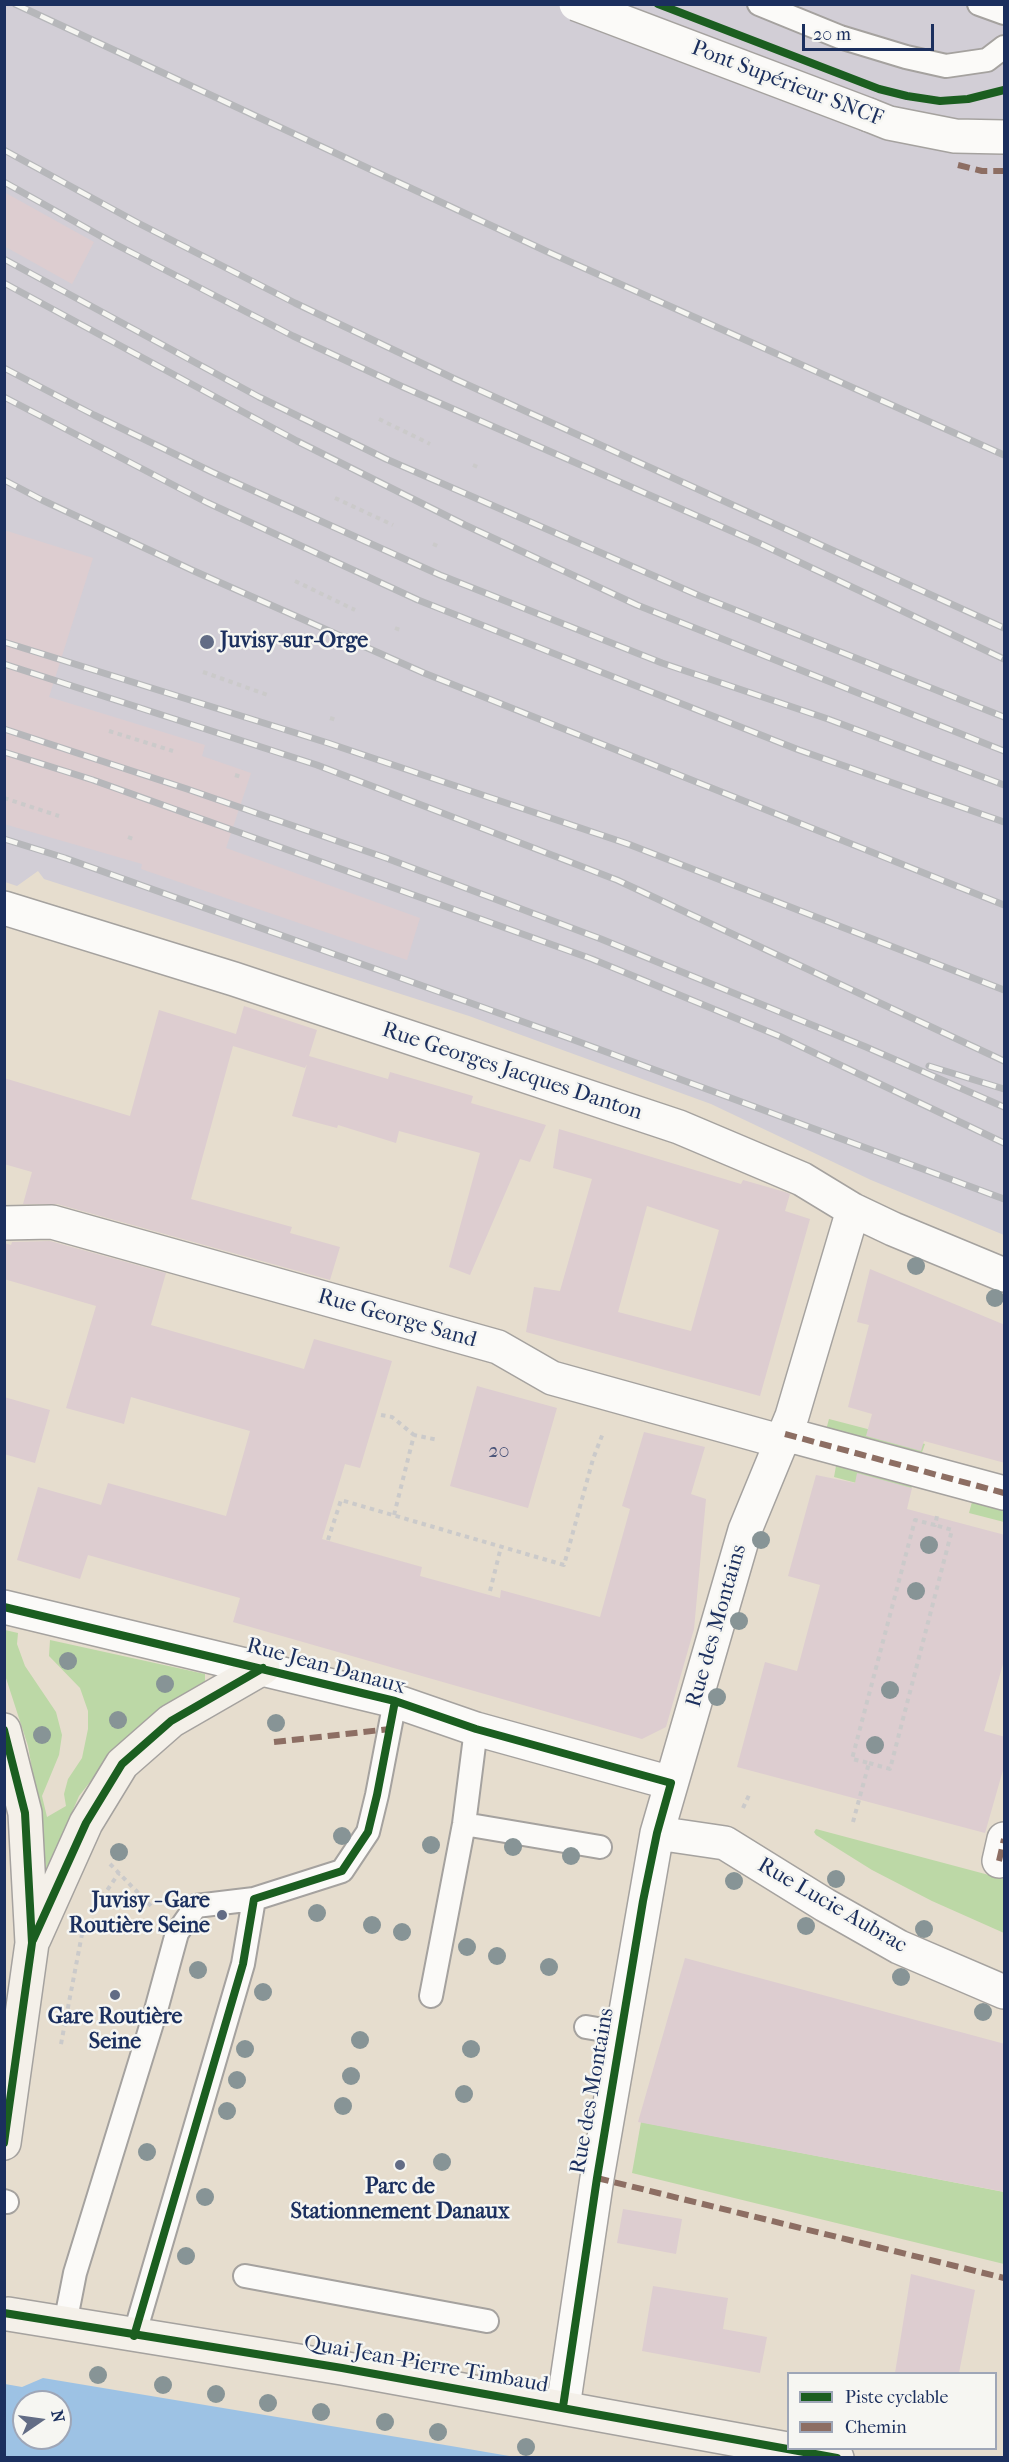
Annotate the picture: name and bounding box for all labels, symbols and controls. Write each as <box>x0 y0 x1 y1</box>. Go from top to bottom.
scale bar <box>805 12 937 50</box>
text: 20 m <box>813 24 851 45</box>
street label: Pont Supérieur SNCF <box>688 35 886 133</box>
place label: Juvisy-sur-Orge <box>220 629 368 655</box>
marker: Juvisy-sur-Orge <box>198 633 216 651</box>
street label: Rue Georges Jacques Danton <box>379 1017 645 1127</box>
street label: Rue George Sand <box>315 1284 479 1354</box>
house number: 20 <box>488 1440 510 1464</box>
street label: Rue des Montains <box>681 1542 753 1710</box>
street label: Rue Jean Danaux <box>244 1633 408 1701</box>
street label: Rue Lucie Aubrac <box>753 1853 911 1959</box>
place label: Juvisy - Gare Routière Seine <box>69 1889 210 1940</box>
marker: Juvisy - Gare Routière Seine <box>215 1908 229 1922</box>
marker: Gare Routière Seine <box>108 1988 122 2002</box>
place label: Gare Routière Seine <box>48 2005 182 2056</box>
street label: Rue des Montains <box>565 2006 621 2176</box>
marker: Parc de Stationnement Danaux <box>393 2158 407 2172</box>
place label: Parc de Stationnement Danaux <box>291 2175 509 2226</box>
street label: Quai Jean-Pierre Timbaud <box>302 2330 550 2400</box>
legend <box>787 2372 997 2450</box>
text: Piste cyclable <box>845 2387 948 2408</box>
north arrow <box>12 2390 72 2450</box>
text: N <box>47 2408 69 2424</box>
text: Chemin <box>845 2417 907 2438</box>

